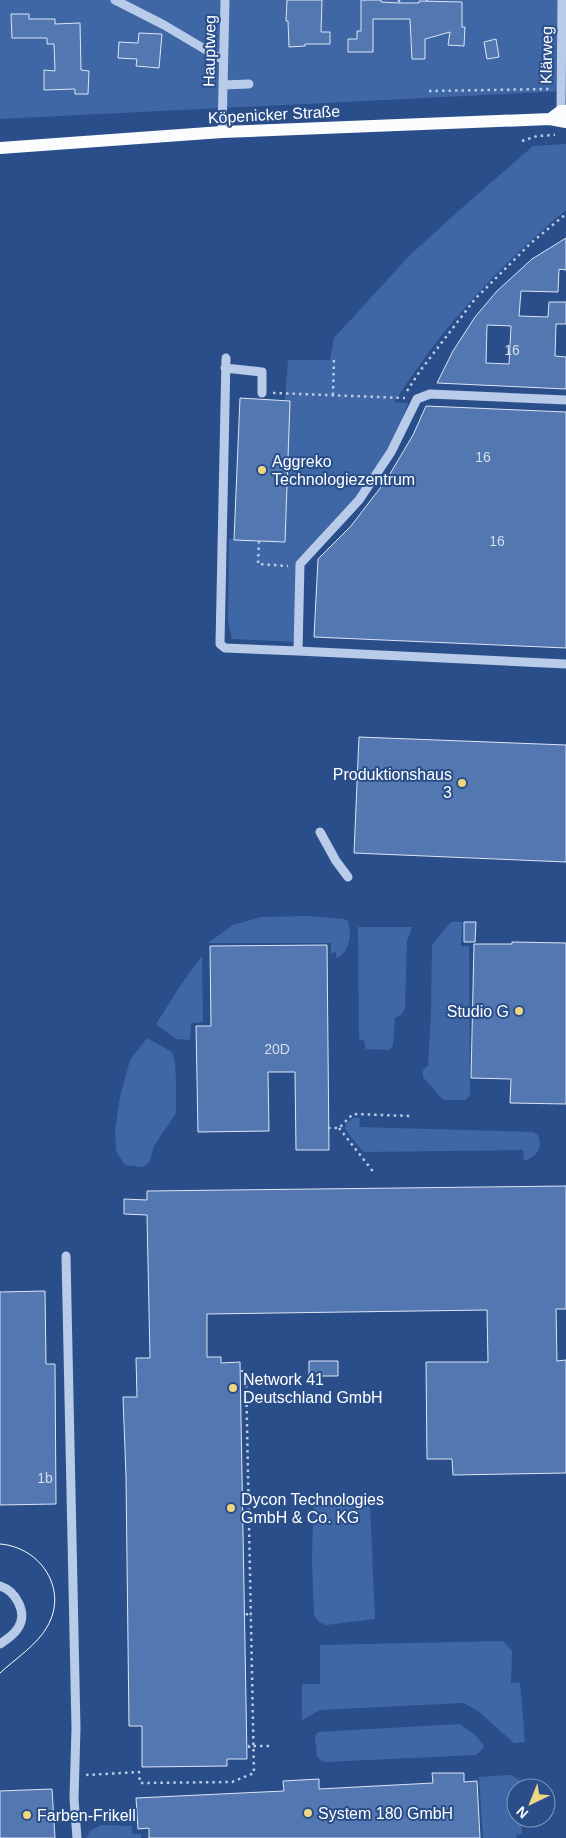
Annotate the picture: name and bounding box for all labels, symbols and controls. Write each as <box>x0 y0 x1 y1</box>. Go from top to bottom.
street label: Hauptweg <box>200 15 219 87</box>
street label: Klärweg <box>537 26 556 84</box>
street label: Köpenicker Straße <box>207 103 341 126</box>
house number: 16 <box>504 342 520 358</box>
house number: 16 <box>475 449 491 465</box>
place label: Aggreko Technologiezentrum <box>272 453 415 488</box>
marker: Aggreko Technologiezentrum <box>256 464 268 476</box>
house number: 16 <box>489 533 505 549</box>
place label: Produktionshaus 3 <box>333 766 452 801</box>
marker: Produktionshaus 3 <box>456 777 468 789</box>
place label: Studio G <box>447 1003 509 1020</box>
marker: Studio G <box>513 1005 525 1017</box>
house number: 20D <box>264 1041 290 1057</box>
place label: Network 41 Deutschland GmbH <box>243 1371 383 1406</box>
marker: Network 41 Deutschland GmbH <box>227 1382 239 1394</box>
house number: 1b <box>37 1470 53 1486</box>
place label: Dycon Technologies GmbH & Co. KG <box>241 1491 384 1526</box>
marker: Dycon Technologies GmbH & Co. KG <box>225 1502 237 1514</box>
north arrow <box>506 1778 556 1828</box>
text: N <box>513 1803 531 1822</box>
place label: System 180 GmbH <box>318 1805 453 1822</box>
place label: Farben-Frikell <box>37 1807 136 1824</box>
marker: System 180 GmbH <box>302 1807 314 1819</box>
marker: Farben-Frikell <box>21 1809 33 1821</box>

